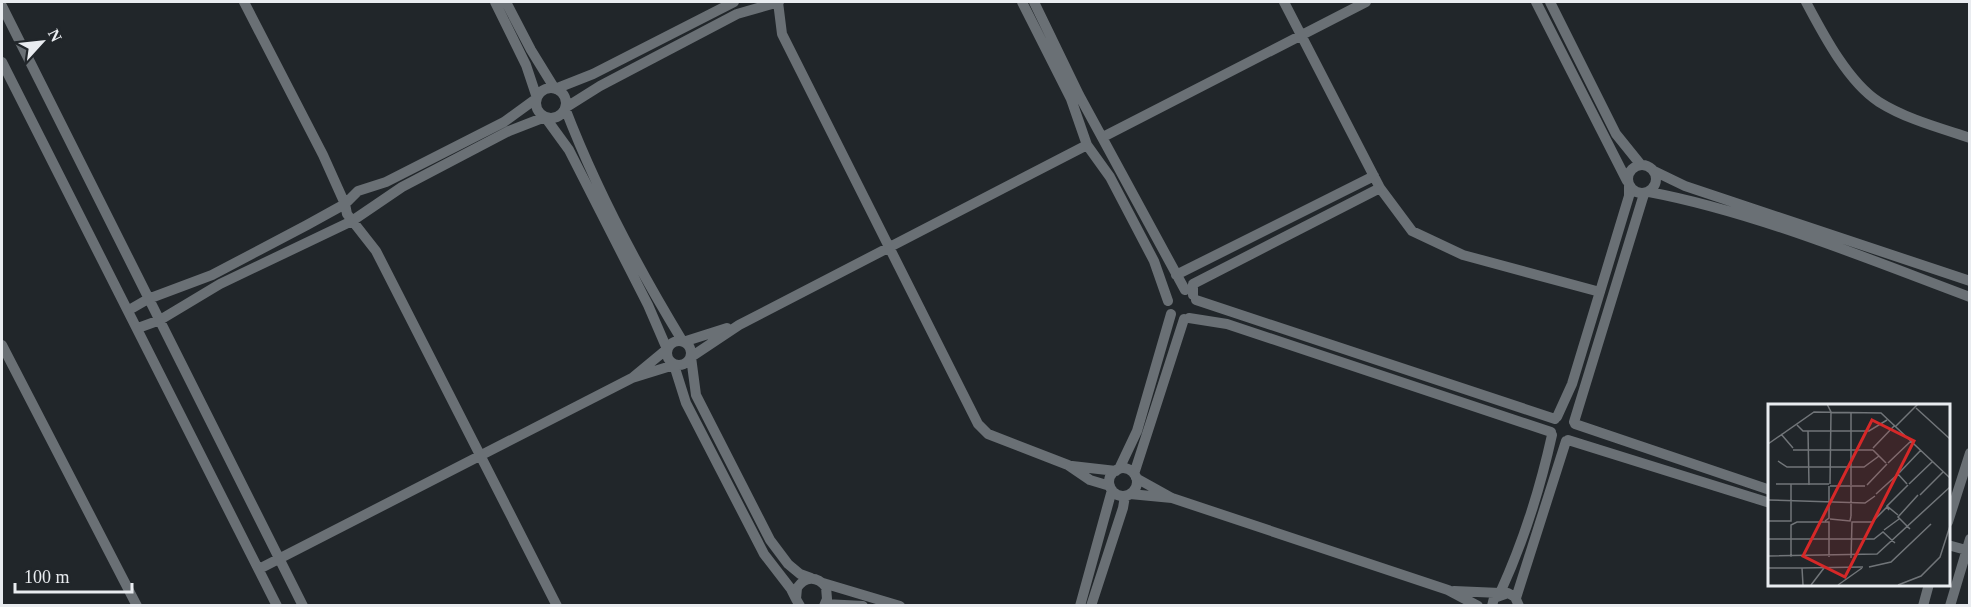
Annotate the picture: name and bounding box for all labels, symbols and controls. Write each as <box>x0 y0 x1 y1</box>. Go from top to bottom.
north arrow <box>12 12 72 72</box>
text: N <box>45 26 65 45</box>
inset map <box>1768 404 1950 586</box>
scale bar <box>15 556 132 594</box>
text: 100 m <box>24 567 70 587</box>

